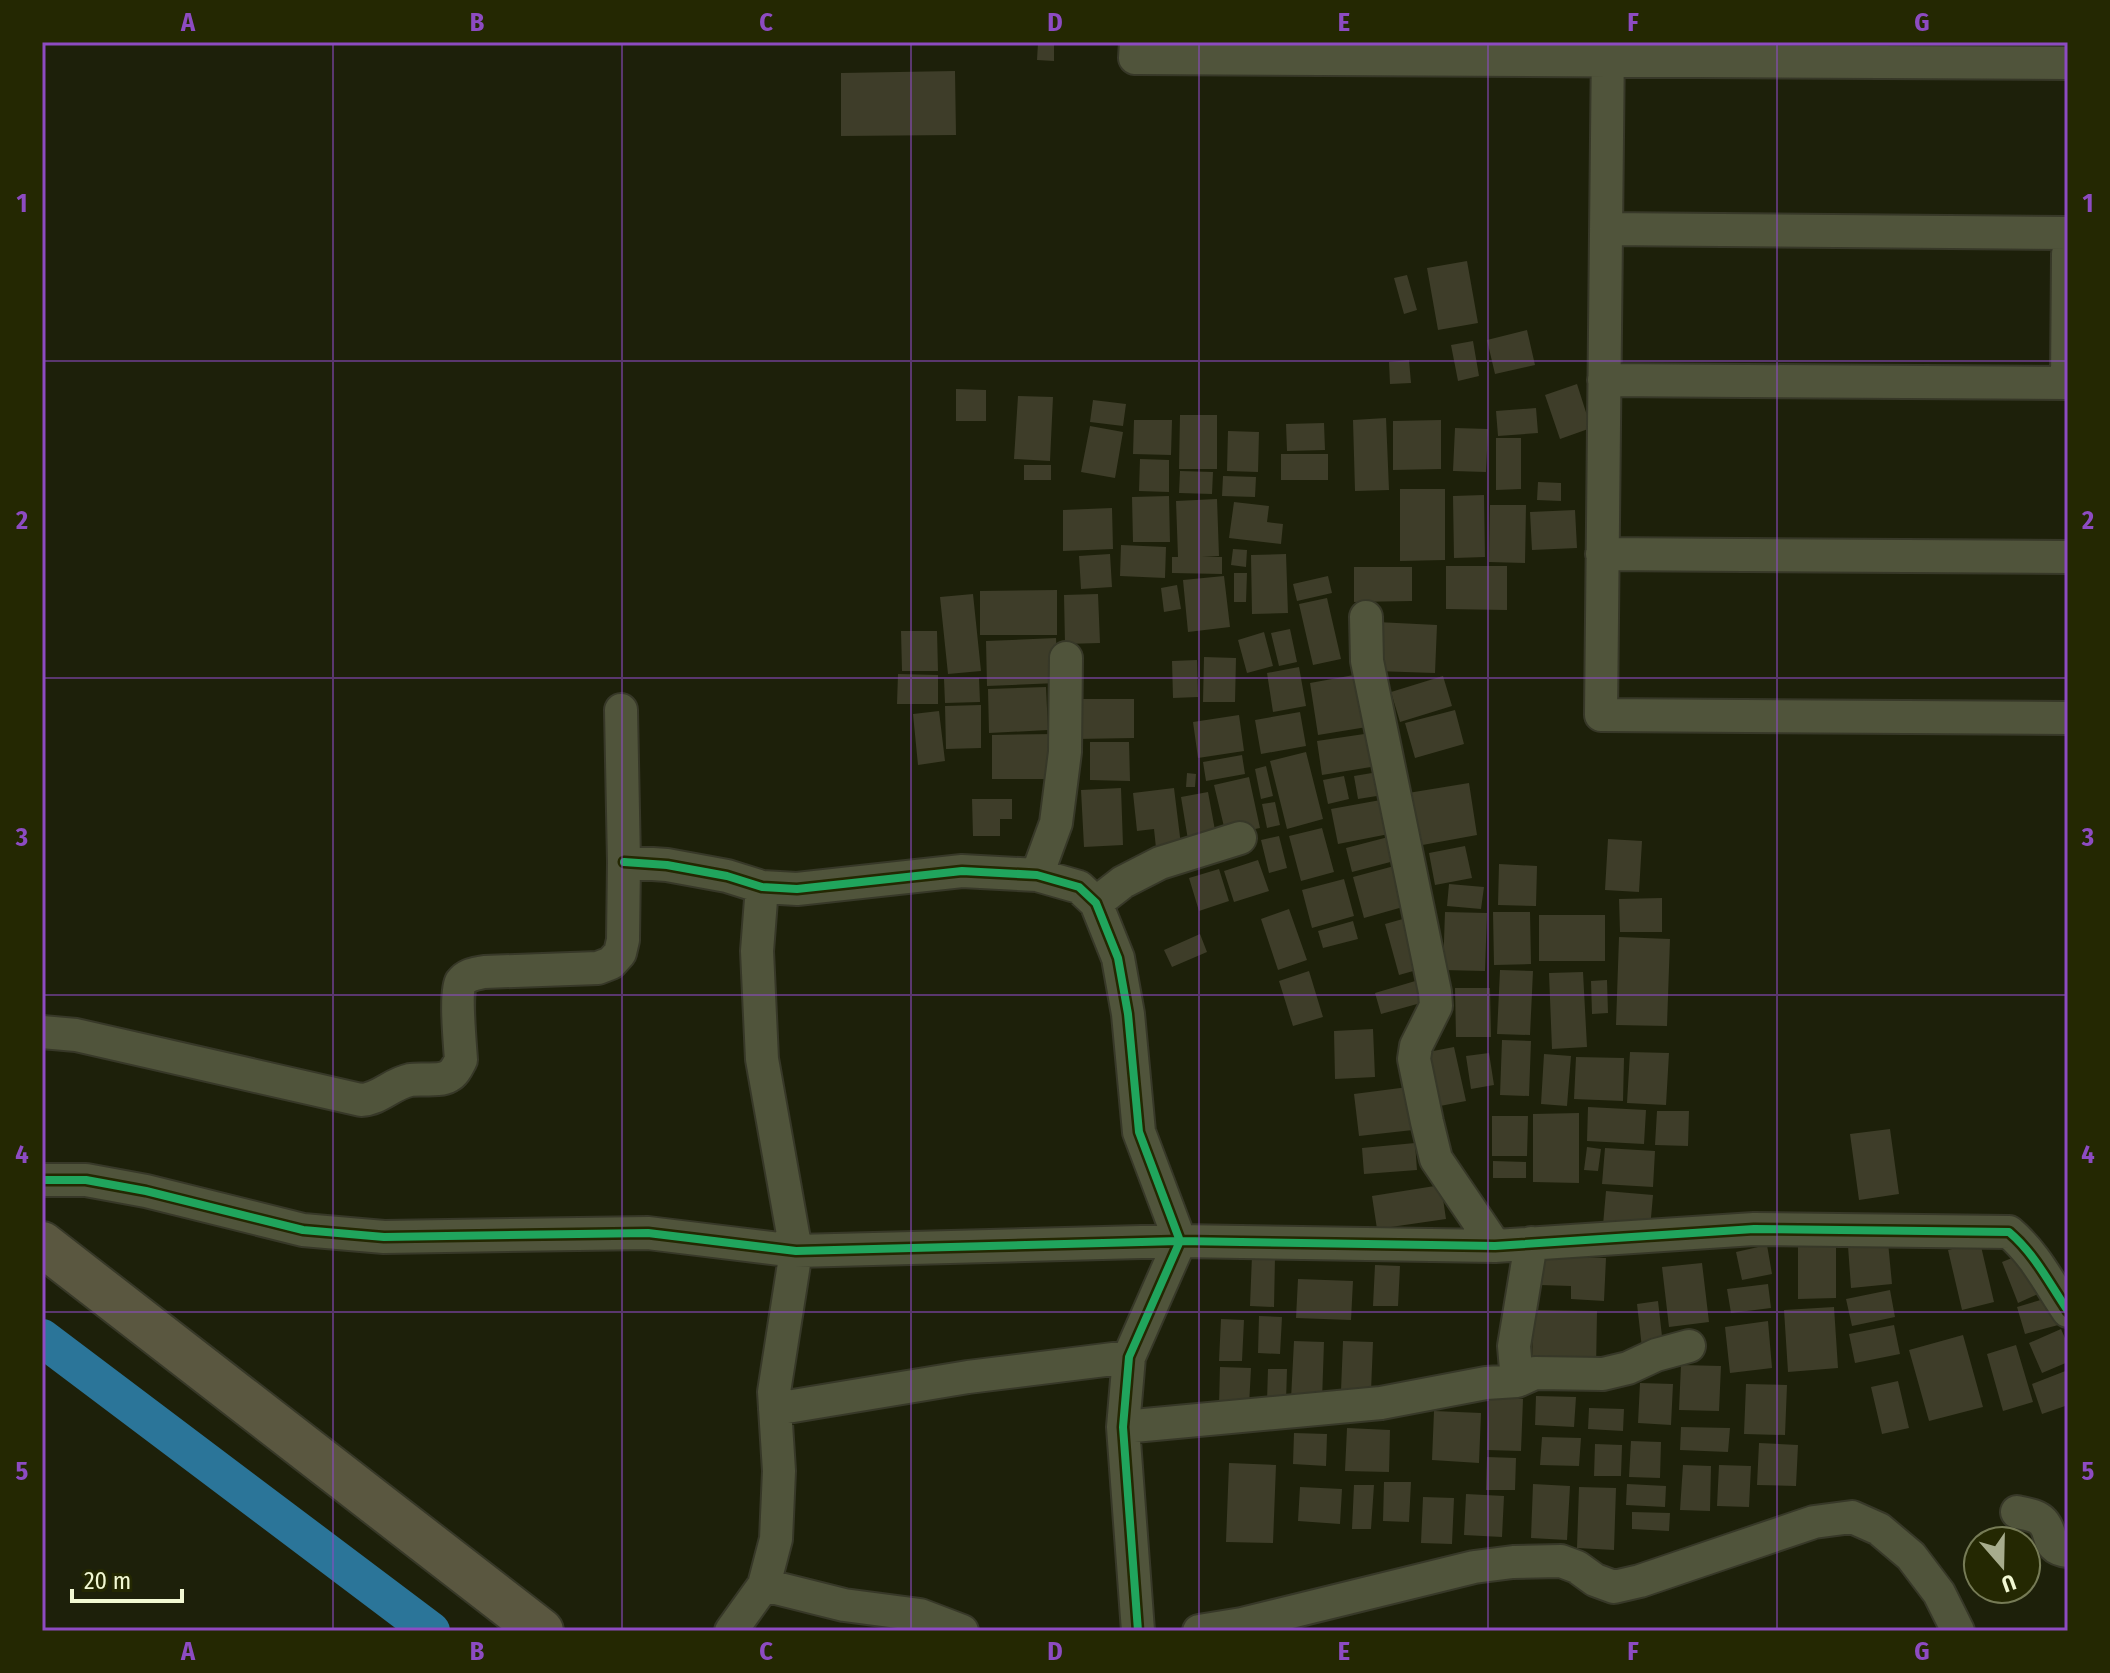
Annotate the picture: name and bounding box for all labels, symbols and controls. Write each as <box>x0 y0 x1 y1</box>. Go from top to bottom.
text: A <box>180 7 196 38</box>
text: B <box>470 7 485 38</box>
text: C <box>759 7 773 38</box>
text: D <box>1047 7 1063 38</box>
text: E <box>1338 7 1350 38</box>
text: F <box>1627 7 1639 38</box>
text: G <box>1914 7 1930 38</box>
text: 1 <box>17 188 28 219</box>
text: 1 <box>2083 188 2094 219</box>
text: 2 <box>15 505 28 536</box>
text: 2 <box>2081 505 2094 536</box>
text: 3 <box>15 822 28 853</box>
text: 3 <box>2081 822 2094 853</box>
text: 4 <box>15 1139 29 1170</box>
text: 4 <box>2081 1139 2095 1170</box>
text: 5 <box>16 1456 29 1487</box>
text: 5 <box>2082 1456 2095 1487</box>
north arrow <box>1962 1525 2042 1605</box>
scale bar <box>72 1553 182 1603</box>
text: 20 m <box>84 1567 131 1595</box>
text: U <box>1998 1568 2019 1598</box>
text: A <box>180 1636 196 1667</box>
text: B <box>470 1636 485 1667</box>
text: C <box>759 1636 773 1667</box>
text: D <box>1047 1636 1063 1667</box>
text: E <box>1338 1636 1350 1667</box>
text: F <box>1627 1636 1639 1667</box>
text: G <box>1914 1636 1930 1667</box>

